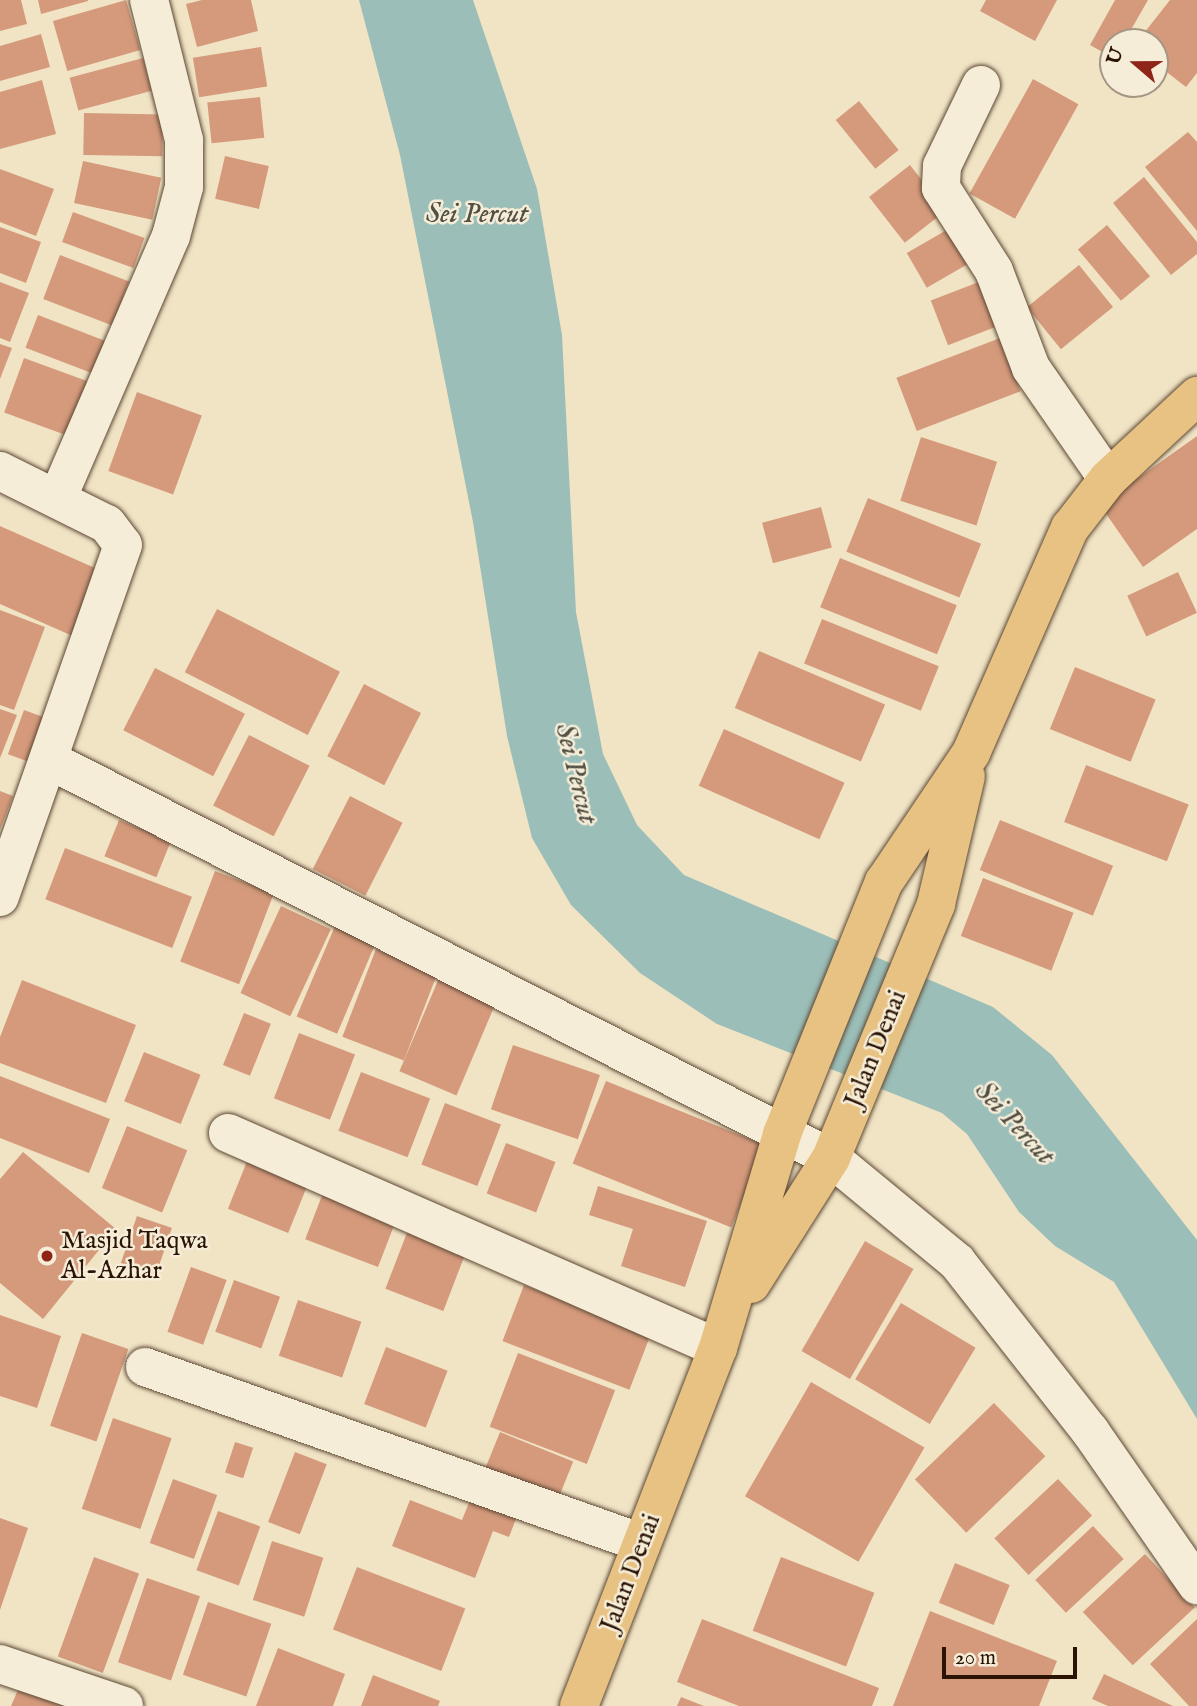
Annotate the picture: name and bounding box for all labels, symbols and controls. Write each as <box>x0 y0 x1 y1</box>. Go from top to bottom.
north arrow <box>1099 28 1169 98</box>
text: U <box>1102 45 1130 68</box>
water label: Sei Percut <box>426 198 528 232</box>
water label: Sei Percut <box>546 720 604 828</box>
street label: Jalan Denai <box>838 986 914 1112</box>
water label: Sei Percut <box>967 1075 1061 1173</box>
place label: Masjid Taqwa Al-Azhar <box>61 1225 208 1286</box>
marker: Masjid Taqwa Al-Azhar <box>39 1248 55 1264</box>
street label: Jalan Denai <box>594 1510 668 1636</box>
scale bar <box>945 1632 1080 1676</box>
text: 20 m <box>955 1645 996 1672</box>

